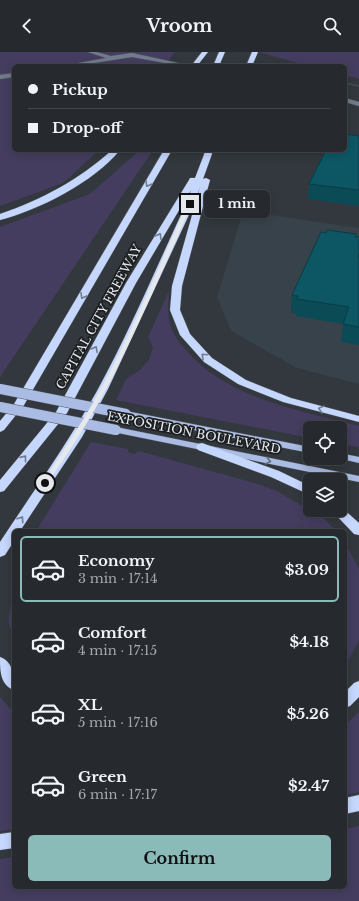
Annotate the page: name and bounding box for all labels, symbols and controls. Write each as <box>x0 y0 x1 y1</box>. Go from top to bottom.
icon: back <box>16 15 38 37</box>
text: Vroom <box>147 15 212 37</box>
icon: search <box>321 15 343 37</box>
text: Pickup <box>52 80 108 99</box>
text: Drop-off <box>52 118 122 137</box>
one-way arrow <box>146 180 153 187</box>
callout: 1 min <box>204 190 270 218</box>
route end <box>181 195 199 213</box>
text: 1 min <box>218 195 256 212</box>
one-way arrow <box>154 233 162 240</box>
street label: CAPITAL CITY FREEWAY <box>52 242 145 392</box>
one-way arrow <box>80 292 87 299</box>
one-way arrow <box>90 346 98 354</box>
one-way arrow <box>201 353 209 361</box>
one-way arrow <box>318 405 325 414</box>
street label: EXPOSITION BOULEVARD <box>106 408 282 457</box>
map controls <box>303 421 347 517</box>
button: locate <box>303 421 347 465</box>
one-way arrow <box>20 455 27 463</box>
one-way arrow <box>265 456 271 464</box>
button: layers <box>303 473 347 517</box>
route start <box>36 474 54 492</box>
one-way arrow <box>16 516 24 523</box>
icon: car <box>30 551 66 587</box>
text: Economy <box>78 551 155 570</box>
text: $3.09 <box>285 560 329 579</box>
text: 3 min · 17:14 <box>78 570 158 587</box>
icon: car <box>30 623 66 659</box>
text: Comfort <box>78 623 146 642</box>
text: $4.18 <box>289 632 329 651</box>
text: 4 min · 17:15 <box>78 642 157 659</box>
icon: car <box>30 695 66 731</box>
text: XL <box>78 695 102 714</box>
text: $5.26 <box>287 704 329 723</box>
text: 5 min · 17:16 <box>78 714 158 731</box>
icon: car <box>30 767 66 803</box>
text: Green <box>78 767 127 786</box>
text: $2.47 <box>288 776 329 795</box>
text: 6 min · 17:17 <box>78 786 157 803</box>
button: Confirm <box>28 835 331 881</box>

